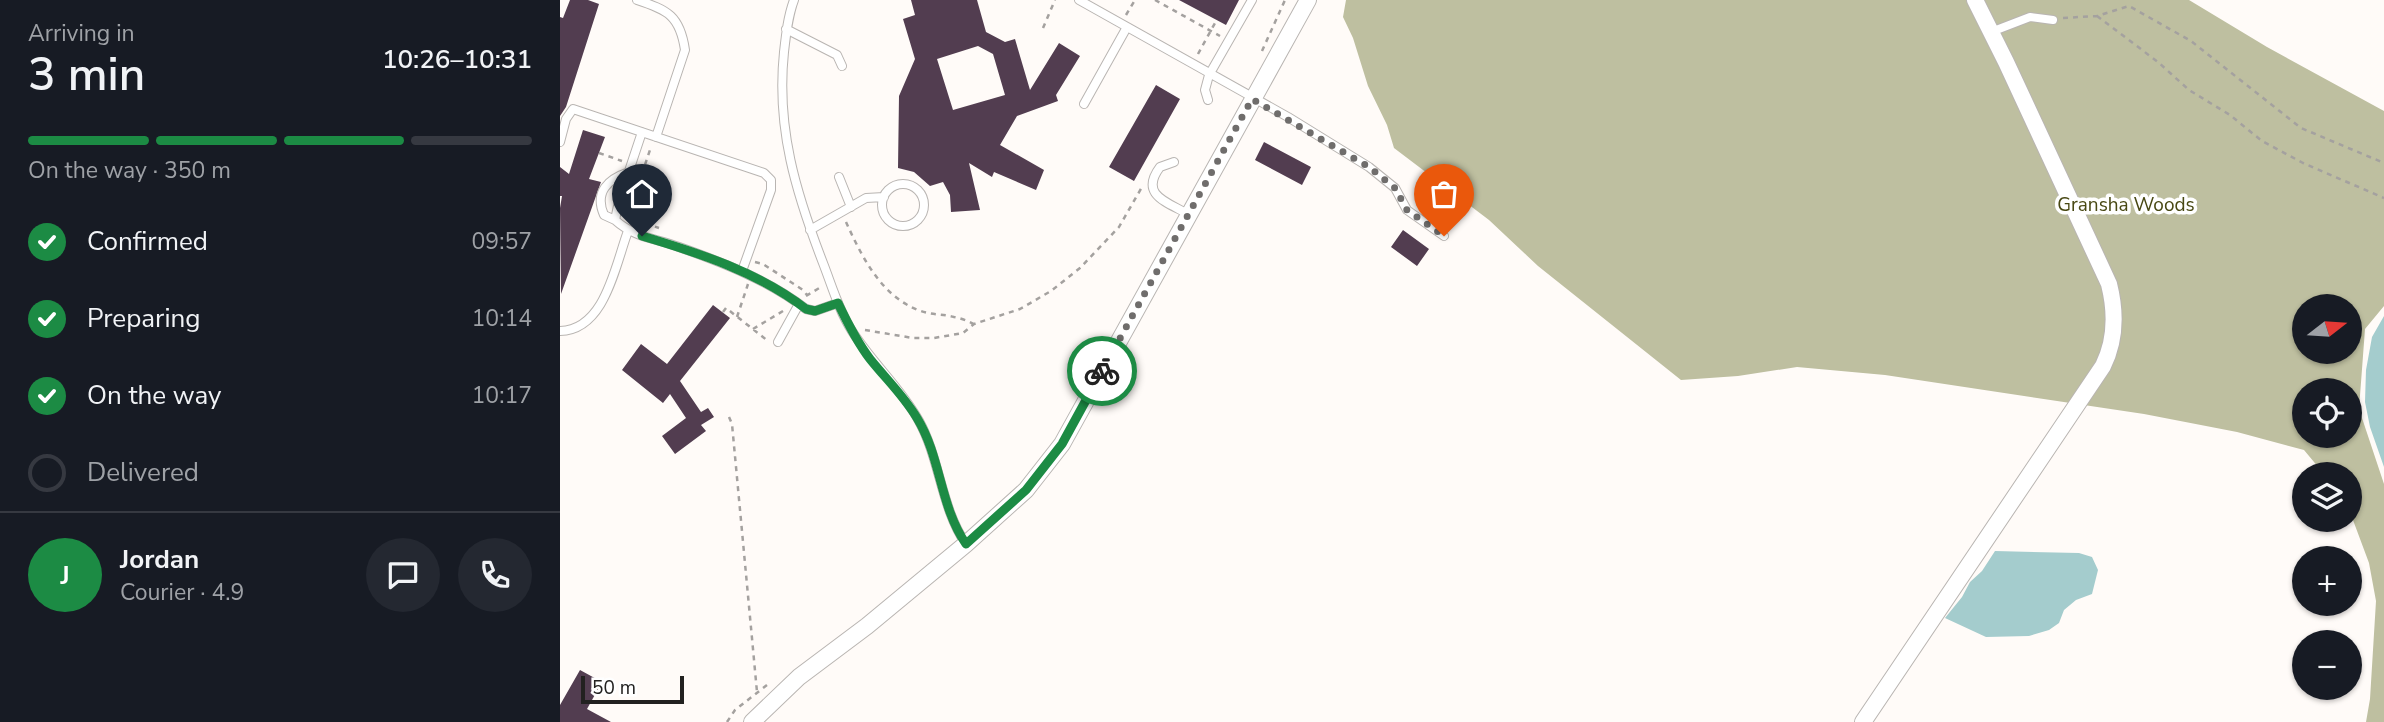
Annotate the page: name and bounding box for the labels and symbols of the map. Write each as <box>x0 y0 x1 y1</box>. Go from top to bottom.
pin <box>612 164 672 236</box>
pin <box>1414 164 1474 236</box>
park label: Gransha Woods <box>2057 192 2195 218</box>
north arrow <box>2292 294 2362 364</box>
courier <box>1067 336 1137 406</box>
scale bar <box>581 673 684 705</box>

